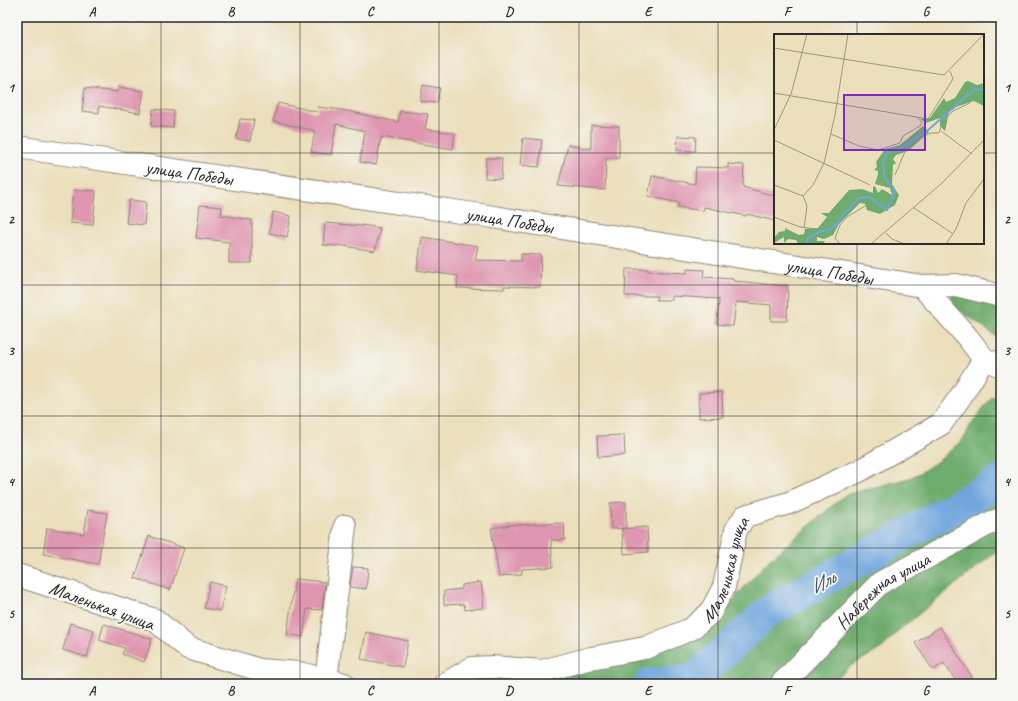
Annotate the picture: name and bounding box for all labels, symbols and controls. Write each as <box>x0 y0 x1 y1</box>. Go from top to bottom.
text: A <box>89 4 97 20</box>
text: B <box>228 4 236 20</box>
text: C <box>367 4 375 20</box>
text: D <box>505 4 514 20</box>
text: E <box>645 4 654 20</box>
text: F <box>784 4 793 20</box>
text: G <box>923 4 931 20</box>
inset map <box>774 34 984 244</box>
text: 1 <box>8 80 16 96</box>
text: 1 <box>1004 80 1012 96</box>
street label: улица Победы <box>143 155 236 192</box>
street label: улица Победы <box>463 202 557 240</box>
text: 2 <box>8 212 15 228</box>
text: 2 <box>1004 212 1011 228</box>
street label: улица Победы <box>783 253 877 291</box>
text: 3 <box>8 343 15 359</box>
text: 3 <box>1004 343 1011 359</box>
text: 4 <box>8 474 16 490</box>
text: 4 <box>1004 474 1012 490</box>
street label: Маленькая улица <box>697 510 756 628</box>
street label: Набережная улица <box>831 547 935 635</box>
water label: Иль <box>805 564 842 599</box>
street label: Маленькая улица <box>46 576 159 637</box>
text: 5 <box>8 606 15 622</box>
text: 5 <box>1004 606 1011 622</box>
text: A <box>89 683 97 699</box>
text: B <box>228 683 236 699</box>
text: C <box>367 683 375 699</box>
text: D <box>505 683 514 699</box>
text: E <box>645 683 654 699</box>
text: F <box>784 683 793 699</box>
text: G <box>923 683 931 699</box>

